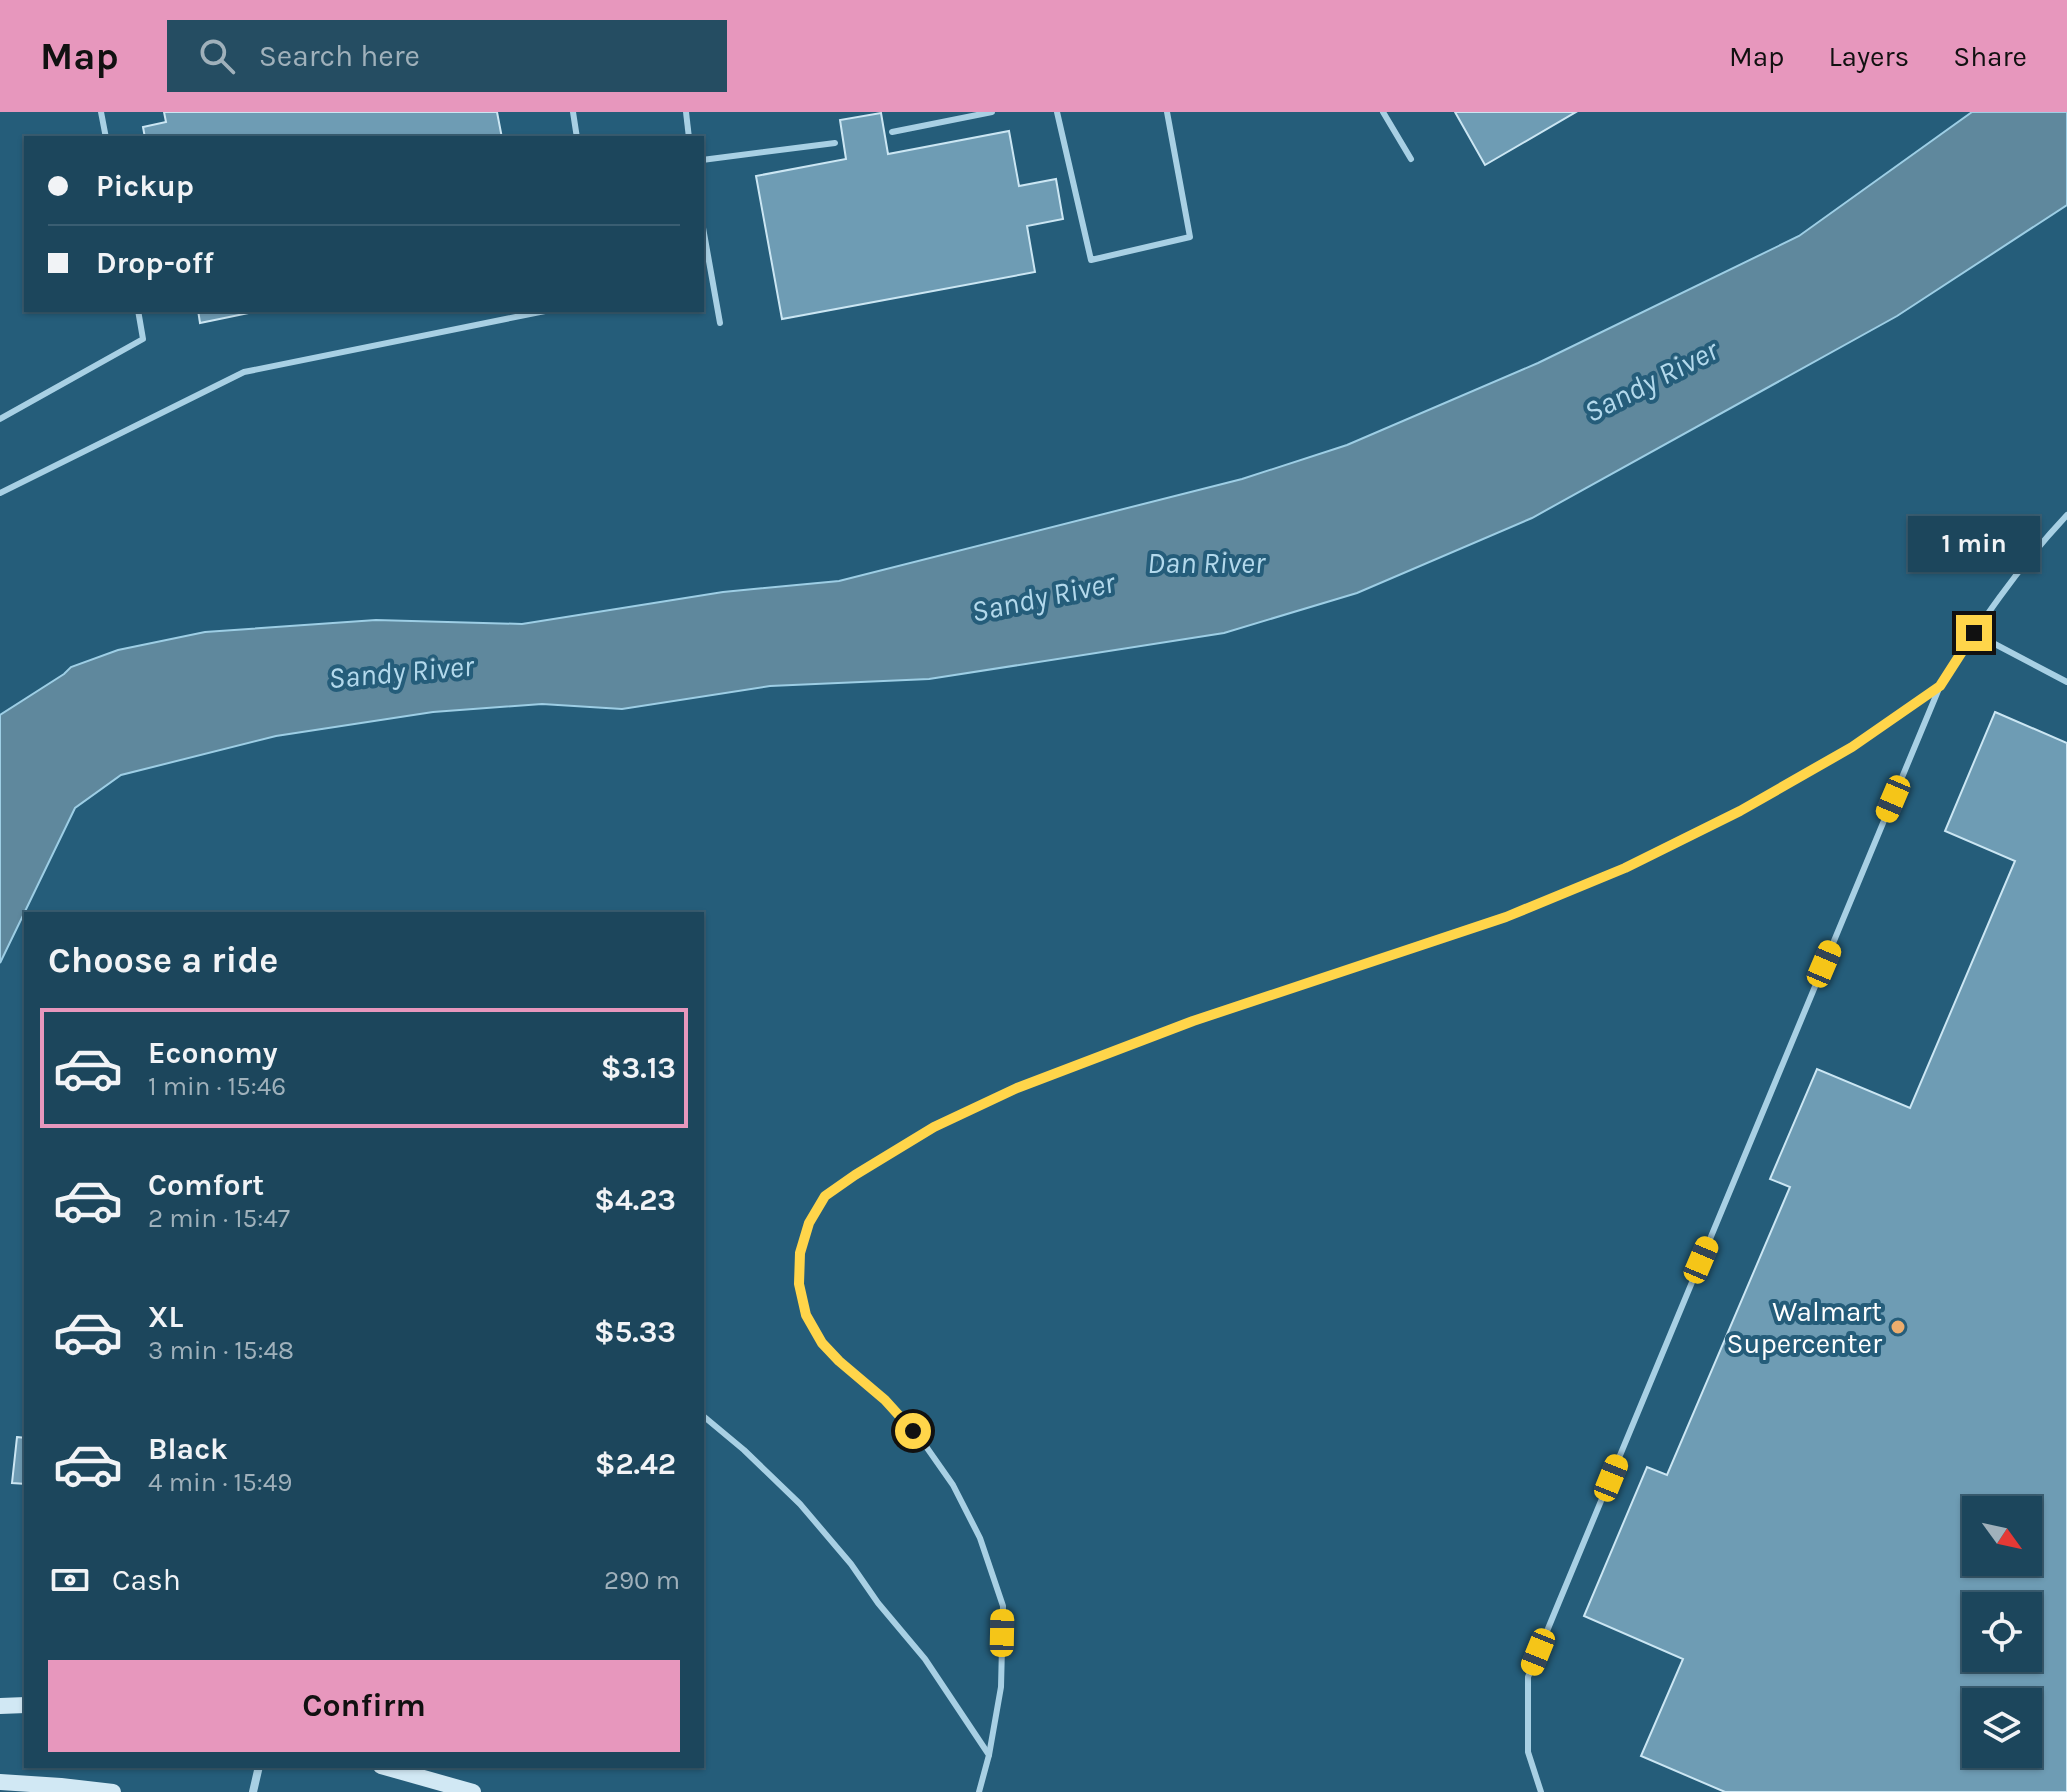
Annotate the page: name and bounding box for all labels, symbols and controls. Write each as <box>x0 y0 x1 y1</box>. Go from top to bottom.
search box <box>167 20 727 92</box>
text: Map <box>40 34 119 79</box>
icon: search <box>195 34 239 78</box>
text: Search here <box>259 38 420 74</box>
text: Map <box>1729 40 1784 73</box>
text: Layers <box>1828 40 1909 73</box>
text: Share <box>1953 40 2027 73</box>
text: Pickup <box>96 168 194 204</box>
text: Drop-off <box>96 245 214 281</box>
water label: Sandy River <box>1578 331 1726 430</box>
callout: 1 min <box>1908 517 2040 573</box>
text: 1 min <box>1941 528 2007 559</box>
water label: Dan River <box>1147 545 1267 581</box>
water label: Sandy River <box>968 564 1120 630</box>
route end <box>1956 615 1992 651</box>
water label: Sandy River <box>327 648 477 696</box>
car <box>1873 772 1913 826</box>
car <box>1804 937 1844 991</box>
text: Choose a ride <box>48 939 278 981</box>
icon: car <box>52 1032 124 1104</box>
text: Economy <box>148 1035 278 1071</box>
text: $3.13 <box>601 1050 676 1086</box>
text: 1 min · 15:46 <box>148 1071 286 1102</box>
icon: car <box>52 1164 124 1236</box>
text: Comfort <box>148 1167 264 1203</box>
text: $4.23 <box>594 1182 676 1218</box>
text: 2 min · 15:47 <box>148 1203 290 1234</box>
car <box>1681 1233 1721 1287</box>
place label: Walmart Supercenter <box>1727 1295 1883 1360</box>
icon: car <box>52 1296 124 1368</box>
text: XL <box>148 1299 183 1335</box>
text: $5.33 <box>594 1314 676 1350</box>
marker: Walmart Supercenter <box>1889 1318 1907 1336</box>
text: 3 min · 15:48 <box>148 1335 294 1366</box>
route start <box>895 1413 931 1449</box>
icon: car <box>52 1428 124 1500</box>
text: Black <box>148 1431 228 1467</box>
text: $2.42 <box>595 1446 676 1482</box>
car <box>1591 1451 1631 1505</box>
text: 4 min · 15:49 <box>148 1467 292 1498</box>
north arrow <box>1962 1496 2042 1576</box>
map controls <box>1962 1496 2042 1768</box>
icon: cash <box>48 1558 92 1602</box>
text: Cash <box>112 1562 181 1598</box>
text: 290 m <box>604 1565 680 1596</box>
button: locate <box>1962 1592 2042 1672</box>
car <box>990 1609 1014 1657</box>
car <box>1518 1625 1558 1679</box>
button: Confirm <box>48 1660 680 1752</box>
button: layers <box>1962 1688 2042 1768</box>

